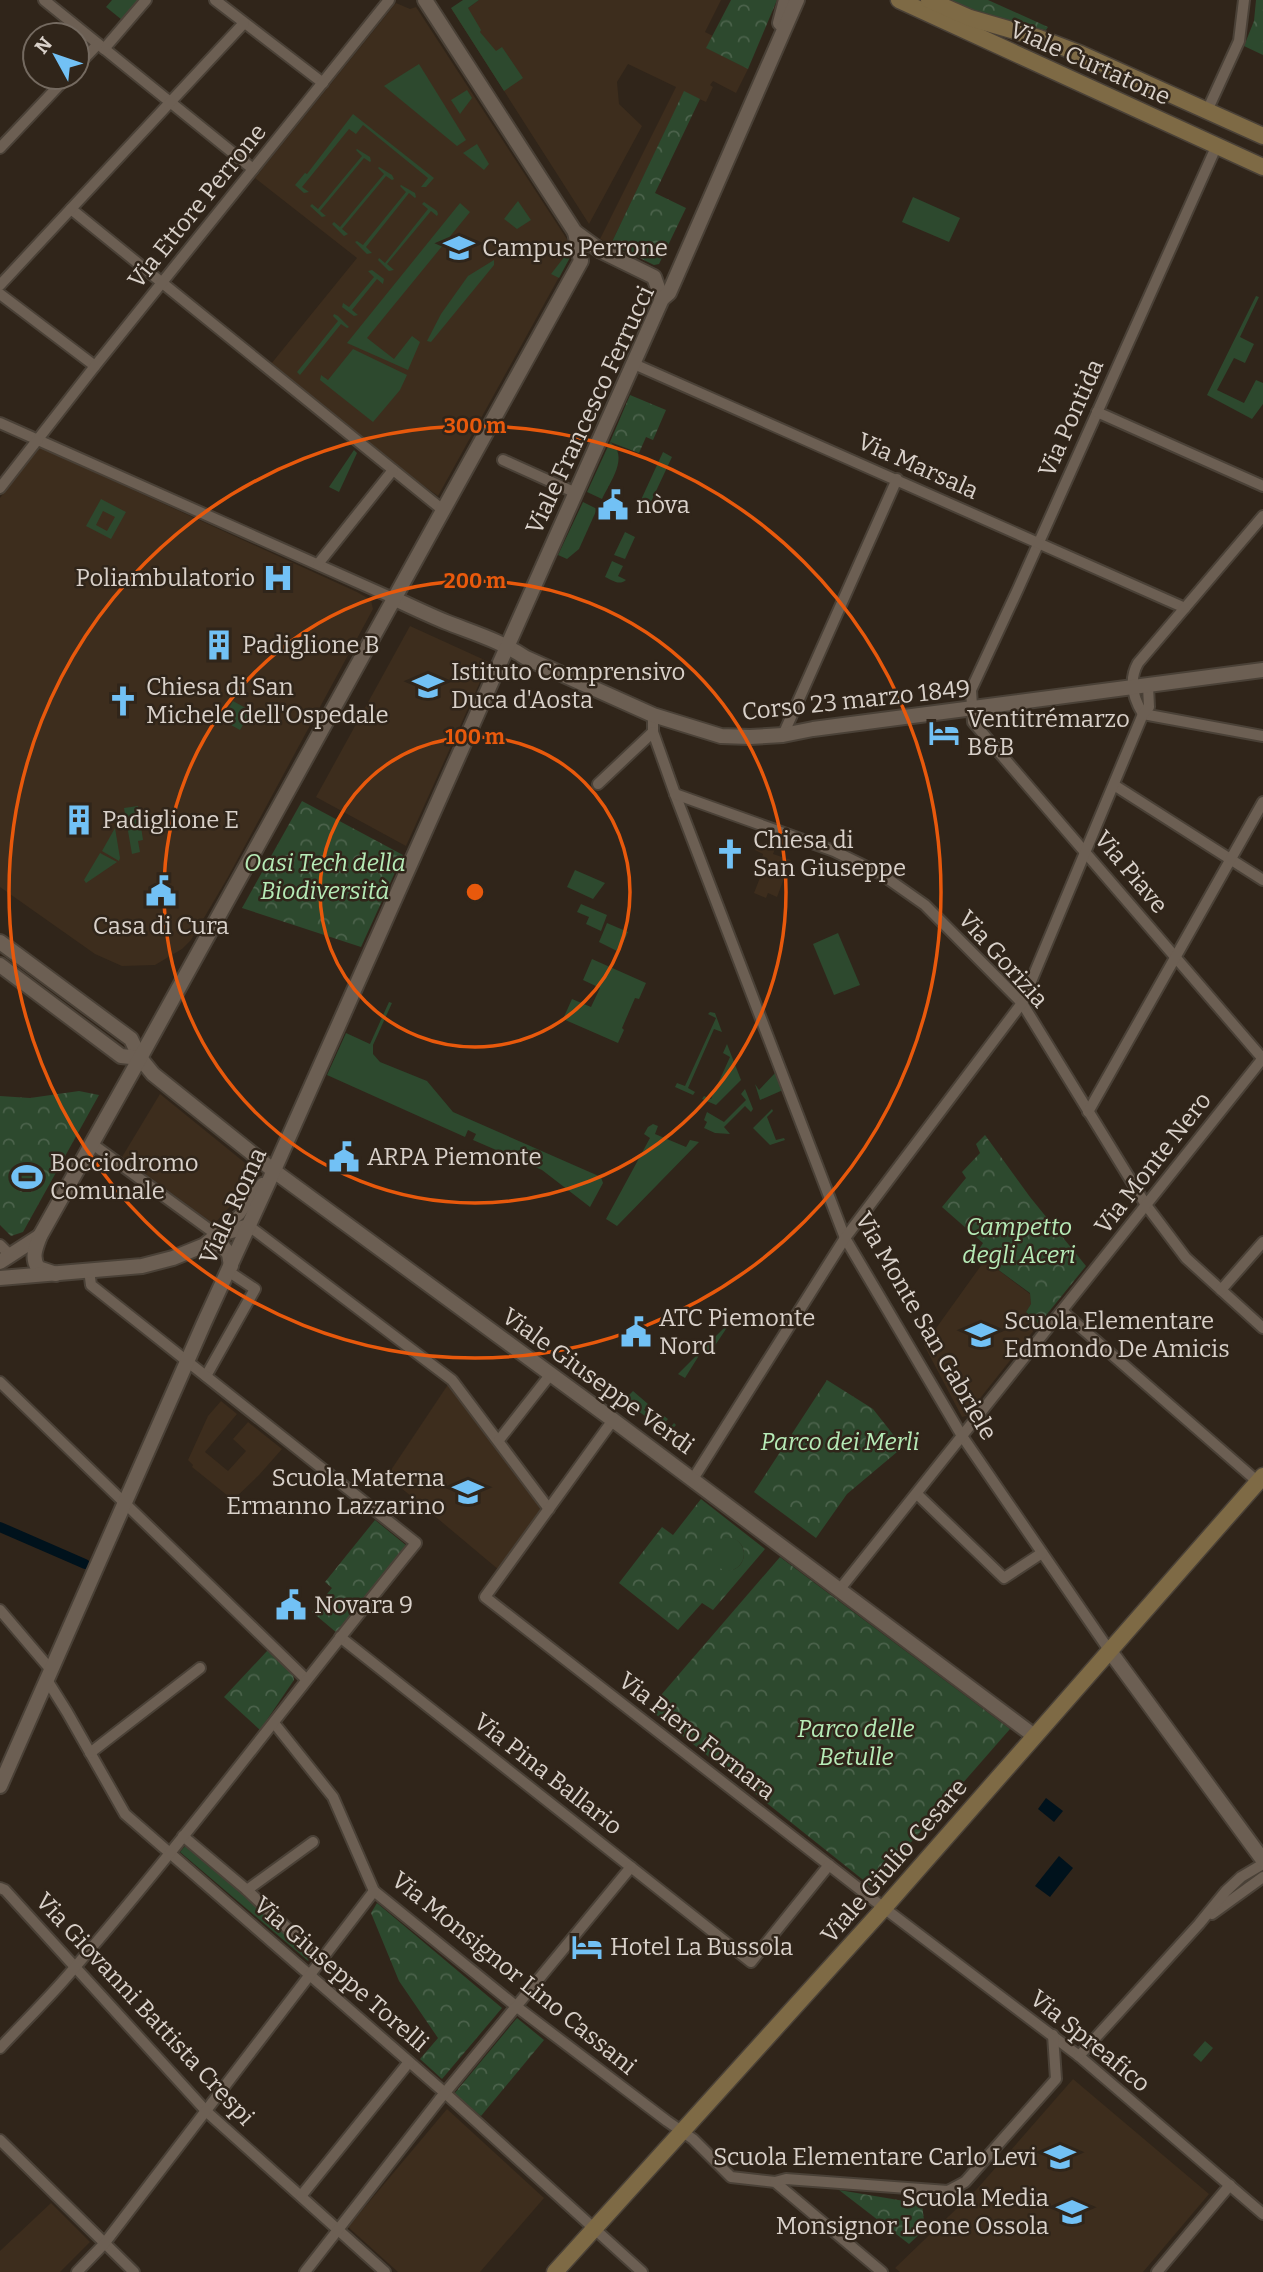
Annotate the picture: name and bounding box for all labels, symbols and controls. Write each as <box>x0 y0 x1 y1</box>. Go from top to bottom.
street label: Viale Curtatone <box>1005 15 1175 111</box>
north arrow <box>21 21 91 91</box>
text: N <box>30 32 57 58</box>
street label: Via Ettore Perrone <box>122 118 272 294</box>
school or university icon: Campus Perrone <box>442 231 476 265</box>
place label: Campus Perrone <box>482 234 668 262</box>
street label: Viale Francesco Ferrucci <box>520 281 660 539</box>
street label: Via Pontida <box>1033 355 1109 481</box>
text: 300 m <box>444 413 506 439</box>
street label: Via Marsala <box>853 427 983 505</box>
public building icon: nòva <box>596 488 630 522</box>
place label: nòva <box>636 491 690 519</box>
hospital icon: Poliambulatorio <box>261 561 295 595</box>
place label: Poliambulatorio <box>76 564 255 592</box>
text: 200 m <box>444 568 506 594</box>
building icon: Padiglione B <box>202 628 236 662</box>
place label: Padiglione B <box>242 631 380 659</box>
place label: Istituto Comprensivo Duca d'Aosta <box>451 658 685 714</box>
school or university icon: Istituto Comprensivo Duca d'Aosta <box>411 669 445 703</box>
place label: Chiesa di San Michele dell'Ospedale <box>146 673 389 729</box>
street label: Corso 23 marzo 1849 <box>740 674 972 726</box>
church icon: Chiesa di San Michele dell'Ospedale <box>106 684 140 718</box>
place label: Ventitrémarzo B&B <box>967 705 1130 761</box>
hotel icon: Ventitrémarzo B&B <box>927 716 961 750</box>
text: 100 m <box>445 724 505 750</box>
building icon: Padiglione E <box>62 803 96 837</box>
place label: Padiglione E <box>102 806 239 834</box>
street label: Via Piave <box>1088 825 1174 919</box>
place label: Chiesa di San Giuseppe <box>753 826 906 882</box>
church icon: Chiesa di San Giuseppe <box>713 837 747 871</box>
park label: Oasi Tech della Biodiversità <box>244 849 406 905</box>
public building icon: Casa di Cura <box>144 874 178 908</box>
centre of rings <box>463 880 487 904</box>
street label: Via Gorizia <box>952 905 1054 1013</box>
place label: Casa di Cura <box>93 912 229 940</box>
street label: Via Monte Nero <box>1089 1087 1217 1239</box>
public building icon: ARPA Piemonte <box>327 1140 361 1174</box>
street label: Viale Roma <box>194 1143 272 1269</box>
place label: ARPA Piemonte <box>367 1143 542 1171</box>
place label: Bocciodromo Comunale <box>50 1149 199 1205</box>
sports icon: Bocciodromo Comunale <box>10 1160 44 1194</box>
street label: Via Monte San Gabriele <box>849 1207 1003 1445</box>
park label: Campetto degli Aceri <box>962 1213 1076 1269</box>
street label: Viale Giuseppe Verdi <box>496 1302 700 1460</box>
place label: ATC Piemonte Nord <box>659 1304 815 1360</box>
place label: Scuola Elementare Edmondo De Amicis <box>1004 1307 1230 1363</box>
public building icon: ATC Piemonte Nord <box>619 1315 653 1349</box>
school or university icon: Scuola Elementare Edmondo De Amicis <box>964 1318 998 1352</box>
park label: Parco dei Merli <box>761 1428 920 1456</box>
place label: Scuola Materna Ermanno Lazzarino <box>226 1464 445 1520</box>
school or university icon: Scuola Materna Ermanno Lazzarino <box>451 1475 485 1509</box>
public building icon: Novara 9 <box>274 1588 308 1622</box>
place label: Novara 9 <box>314 1591 413 1619</box>
street label: Via Piero Fornara <box>613 1666 781 1806</box>
street label: Via Pina Ballario <box>468 1707 628 1841</box>
park label: Parco delle Betulle <box>797 1715 915 1771</box>
street label: Viale Giulio Cesare <box>815 1773 973 1949</box>
street label: Via Monsignor Lino Cassani <box>386 1866 642 2080</box>
street label: Via Giovanni Battista Crespi <box>30 1887 260 2131</box>
street label: Via Giuseppe Torelli <box>248 1891 434 2057</box>
hotel icon: Hotel La Bussola <box>570 1930 604 1964</box>
place label: Hotel La Bussola <box>610 1933 793 1961</box>
street label: Via Spreafico <box>1024 1984 1156 2098</box>
school or university icon: Scuola Elementare Carlo Levi <box>1043 2140 1077 2174</box>
place label: Scuola Elementare Carlo Levi <box>713 2143 1037 2171</box>
place label: Scuola Media Monsignor Leone Ossola <box>776 2184 1049 2240</box>
school or university icon: Scuola Media Monsignor Leone Ossola <box>1055 2195 1089 2229</box>

